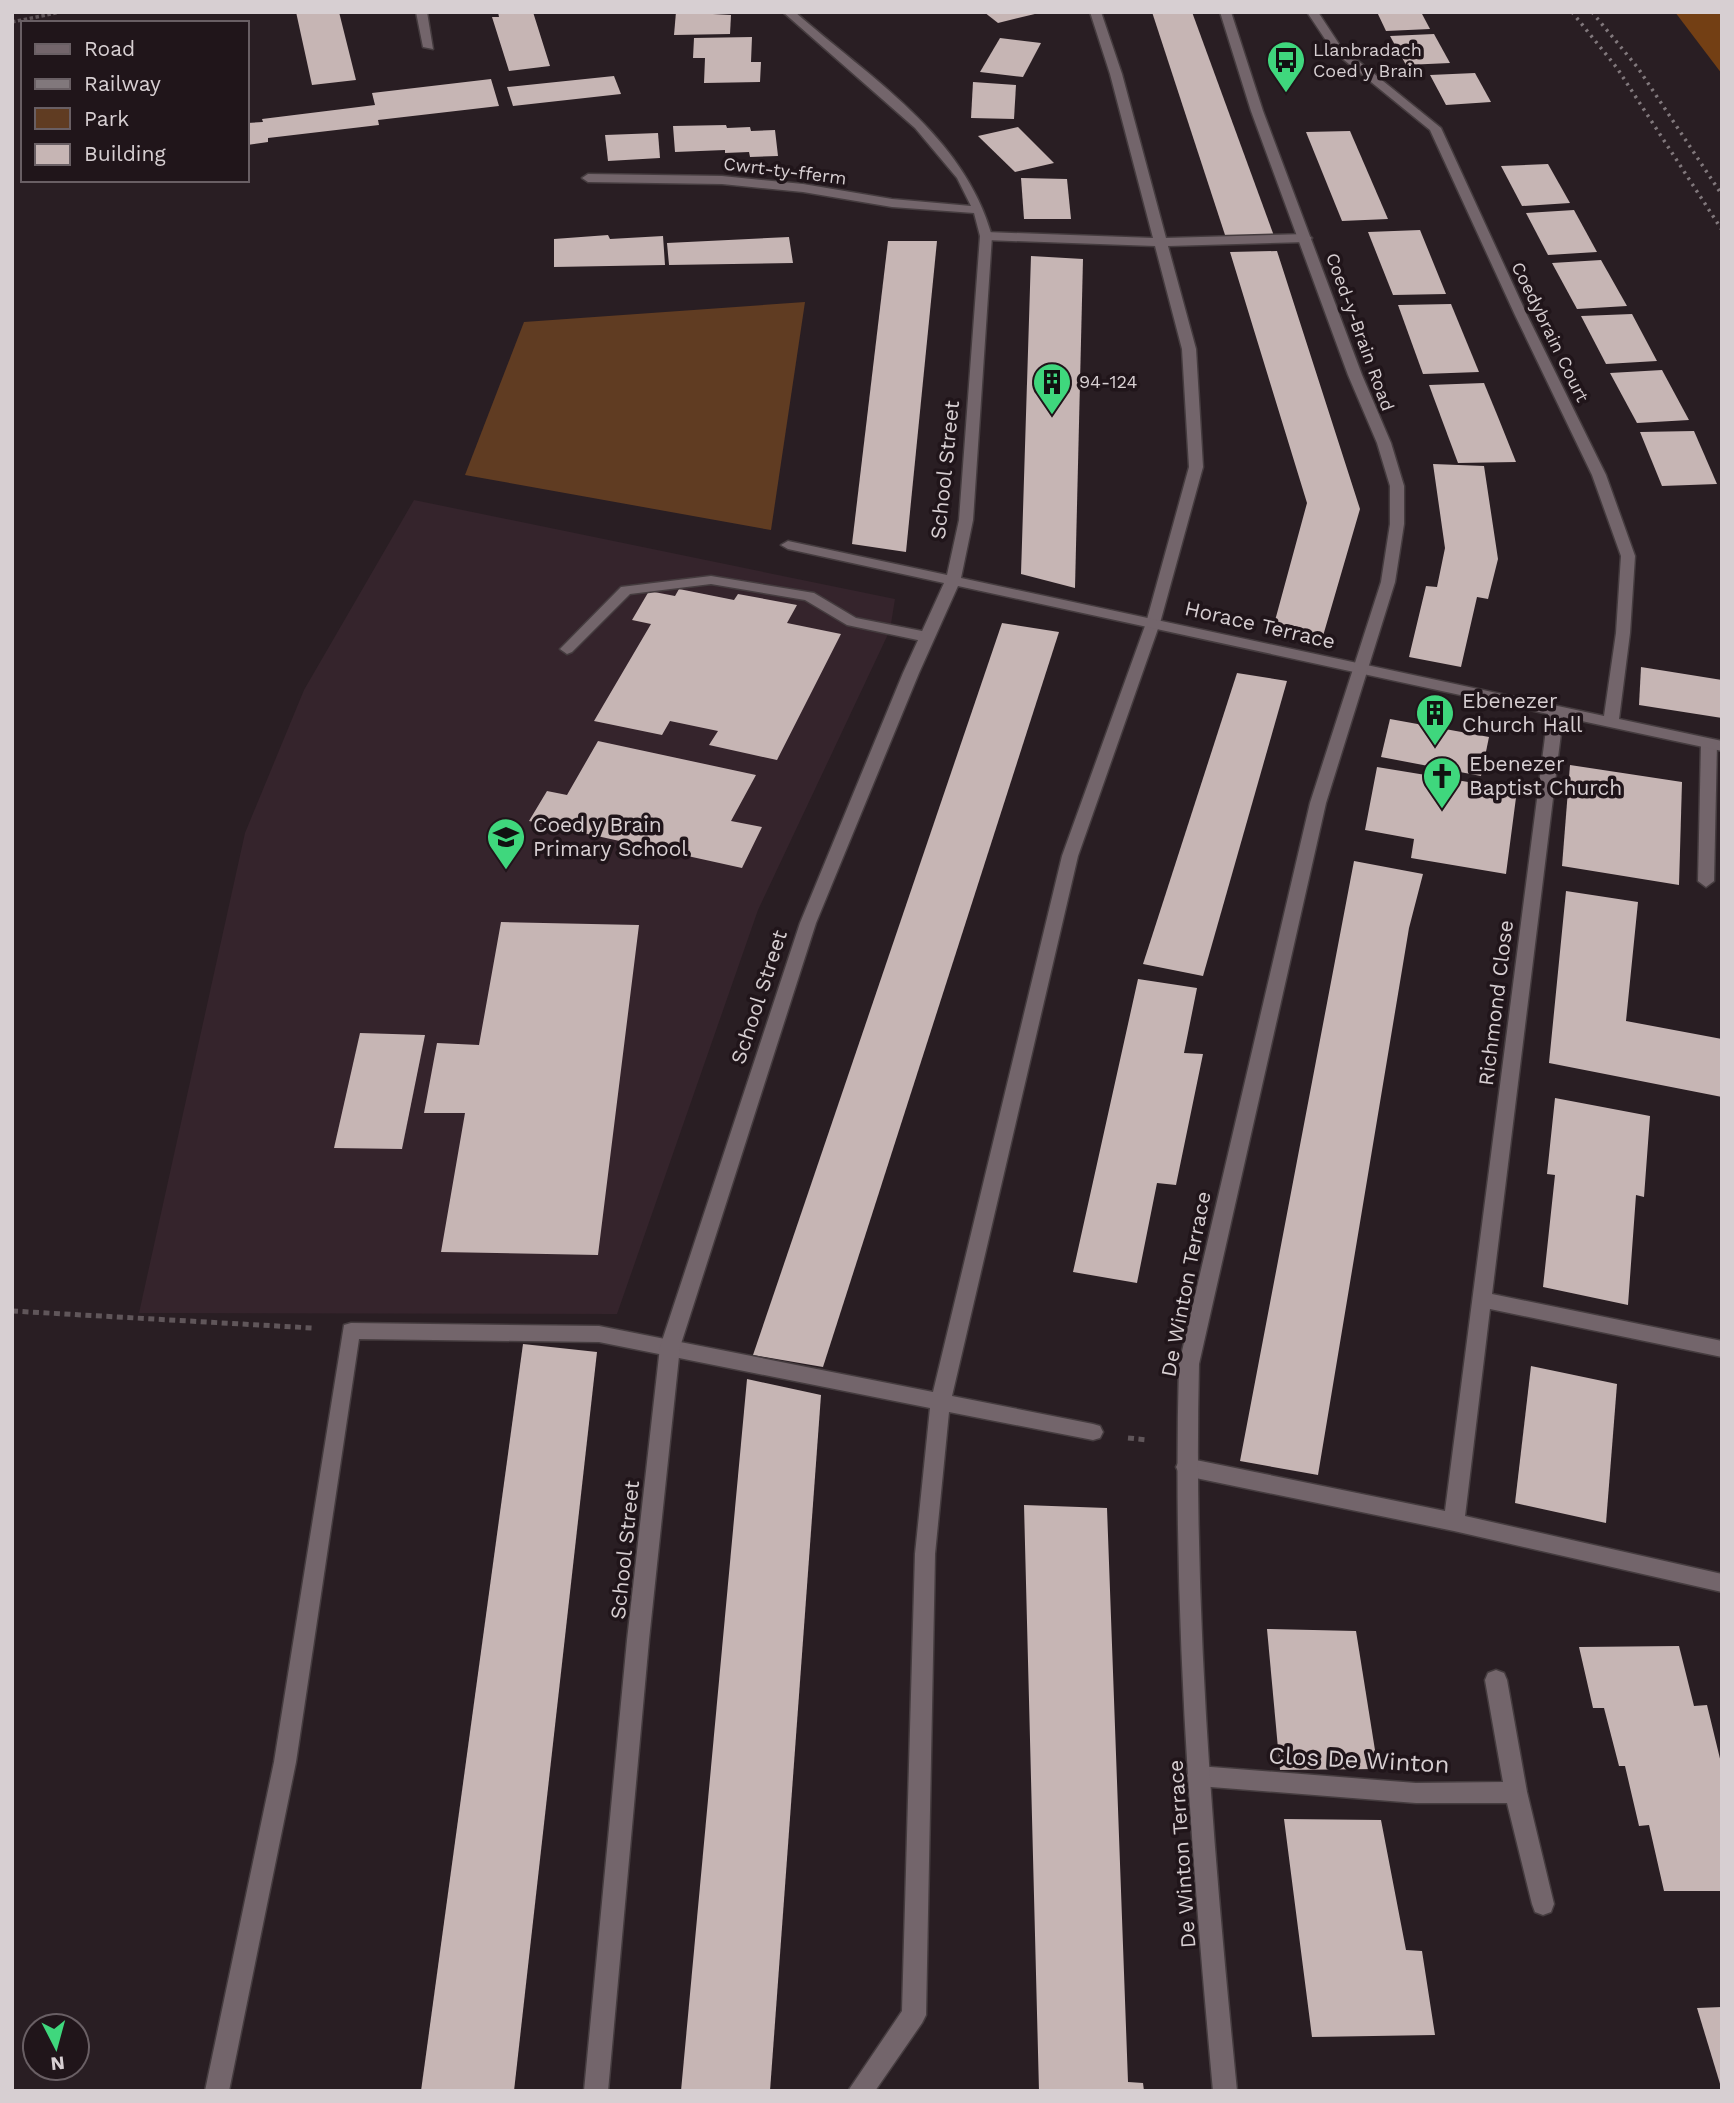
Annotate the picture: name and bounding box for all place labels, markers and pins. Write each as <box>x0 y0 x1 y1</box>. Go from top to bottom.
bus stop icon: Llanbradach Coed y Brain <box>1265 39 1307 94</box>
place label: Llanbradach Coed y Brain <box>1313 39 1423 81</box>
building icon: 94-124 <box>1031 361 1073 416</box>
place label: 94-124 <box>1079 371 1138 392</box>
place label: Ebenezer Church Hall <box>1462 688 1583 737</box>
building icon: Ebenezer Church Hall <box>1414 692 1456 747</box>
place label: Ebenezer Baptist Church <box>1469 751 1622 800</box>
church icon: Ebenezer Baptist Church <box>1421 755 1463 810</box>
place label: Coed y Brain Primary School <box>533 812 688 861</box>
school or university icon: Coed y Brain Primary School <box>485 816 527 871</box>

